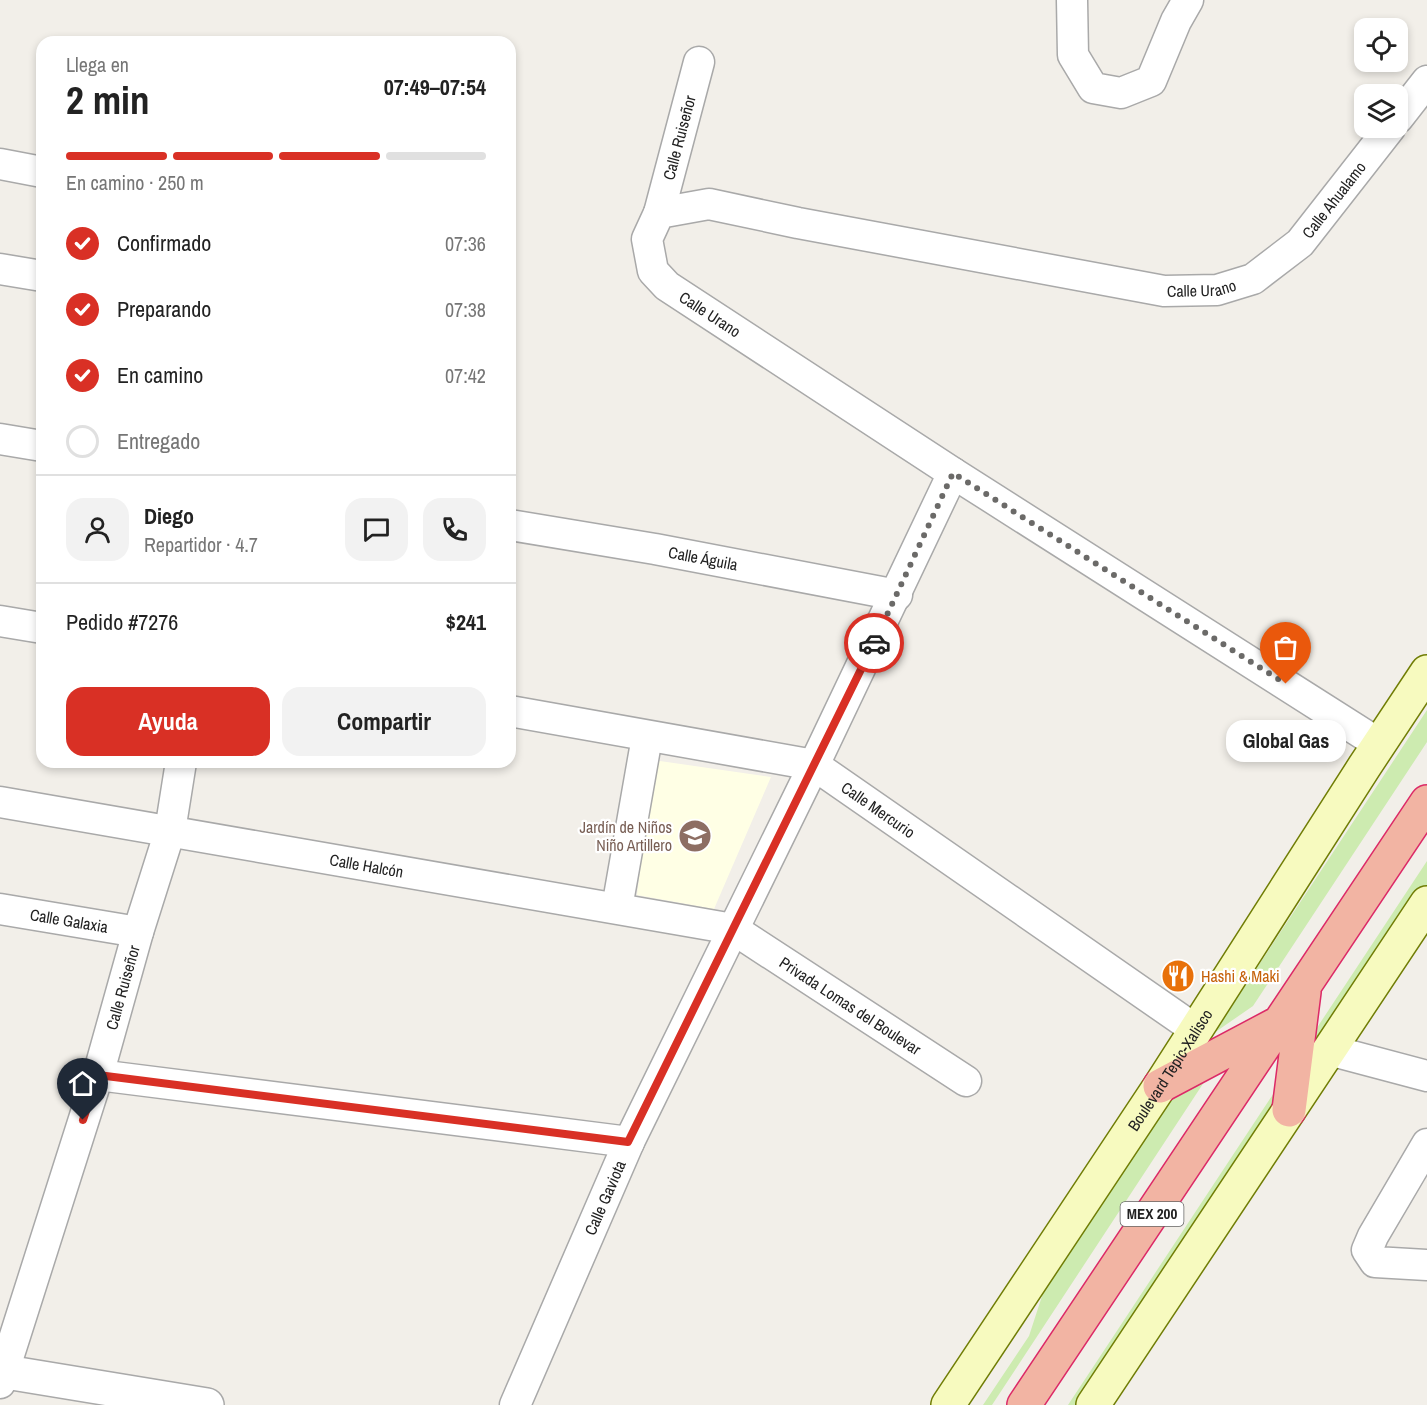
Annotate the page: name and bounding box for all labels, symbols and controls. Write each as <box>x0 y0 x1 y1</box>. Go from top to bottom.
map controls <box>1354 18 1408 138</box>
button: locate <box>1354 18 1408 72</box>
text: Llega en <box>66 51 129 78</box>
text: 07:49–07:54 <box>384 72 486 102</box>
text: 2 min <box>66 74 150 126</box>
button: layers <box>1354 84 1408 138</box>
street label: Calle Ruiseñor <box>657 92 701 182</box>
street label: Calle Ahualamo <box>1297 157 1371 243</box>
text: En camino · 250 m <box>66 169 204 196</box>
icon: check <box>66 227 99 260</box>
text: Confirmado <box>117 228 211 258</box>
text: 07:36 <box>445 230 486 257</box>
street label: Calle Urano <box>1167 274 1239 302</box>
street label: Calle Urano <box>675 286 745 342</box>
icon: check <box>66 293 99 326</box>
text: Preparando <box>117 294 211 324</box>
text: 07:38 <box>445 296 486 323</box>
icon: check <box>66 359 99 392</box>
text: En camino <box>117 360 203 390</box>
text: 07:42 <box>445 362 486 389</box>
text: Entregado <box>117 426 200 456</box>
button: person <box>66 498 129 561</box>
button: chat <box>345 498 408 561</box>
button: phone <box>423 498 486 561</box>
text: Diego <box>144 501 194 531</box>
text: Repartidor · 4.7 <box>144 531 258 558</box>
street label: Calle Águila <box>667 541 740 576</box>
text: Pedido #7276 <box>66 607 178 637</box>
text: $241 <box>446 607 486 637</box>
courier <box>844 613 904 673</box>
pin <box>1260 622 1311 684</box>
icon: car <box>858 627 891 660</box>
icon: bag <box>1269 631 1302 664</box>
button: Ayuda <box>66 687 270 756</box>
button: Compartir <box>282 687 486 756</box>
callout: Global Gas <box>1226 720 1346 762</box>
text: Global Gas <box>1243 727 1329 754</box>
street label: Calle Mercurio <box>837 776 920 843</box>
place label: Jardín de Niños Niño Artillero <box>579 816 672 856</box>
school or university icon: Jardín de Niños Niño Artillero <box>677 818 713 854</box>
street label: Calle Halcón <box>328 848 405 883</box>
street label: Calle Galaxia <box>28 903 110 938</box>
street label: Calle Ruiseñor <box>100 942 145 1032</box>
street label: Privada Lomas del Boulevar <box>775 951 926 1060</box>
restaurant icon: Hashi & Maki <box>1160 958 1196 994</box>
place label: Hashi & Maki <box>1201 965 1280 987</box>
street label: Boulevard Tepic-Xalisco <box>1122 1005 1218 1135</box>
pin <box>57 1058 108 1120</box>
icon: home <box>66 1067 99 1100</box>
street label: Calle Gaviota <box>579 1156 631 1239</box>
road number: MEX 200 <box>1120 1202 1184 1226</box>

